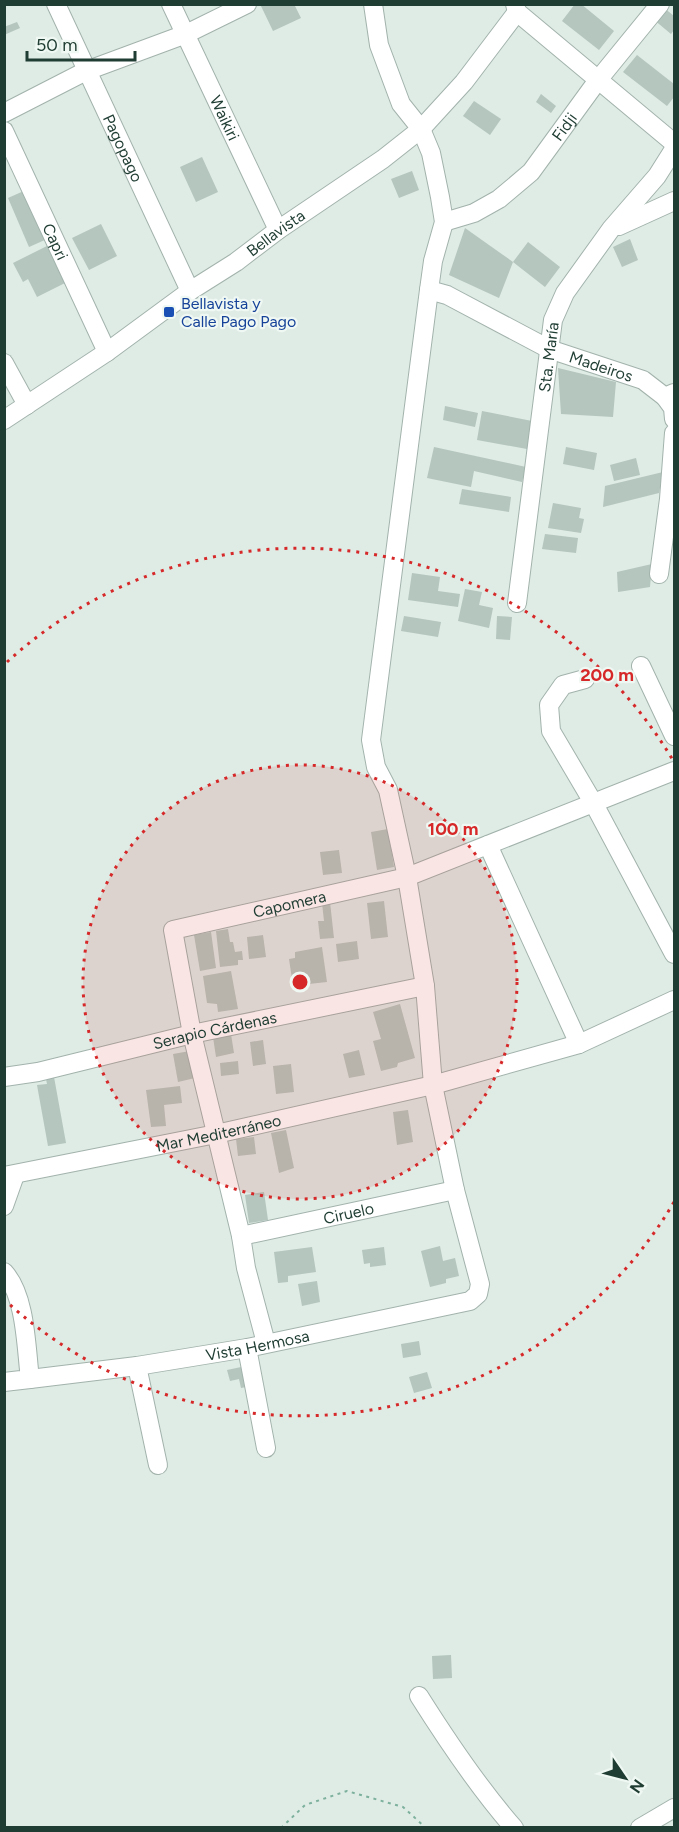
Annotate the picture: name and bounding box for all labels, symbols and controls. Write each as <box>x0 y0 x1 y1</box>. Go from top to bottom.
scale bar <box>27 24 135 62</box>
text: 50 m <box>36 34 78 56</box>
street label: Waikiri <box>206 93 243 144</box>
street label: Fidji <box>548 109 581 145</box>
street label: Pagopago <box>99 112 147 185</box>
street label: Bellavista <box>243 206 309 261</box>
street label: Capri <box>38 220 72 263</box>
place label: Bellavista y Calle Pago Pago <box>181 294 296 331</box>
marker: Bellavista y Calle Pago Pago <box>162 305 176 319</box>
street label: Sta. María <box>535 321 563 393</box>
street label: Madeiros <box>567 347 635 386</box>
text: 200 m <box>580 664 634 686</box>
text: 100 m <box>428 818 478 840</box>
street label: Capomera <box>251 887 328 922</box>
centre of rings <box>290 972 310 992</box>
street label: Serapio Cárdenas <box>151 1008 278 1053</box>
street label: Mar Mediterráneo <box>155 1111 283 1156</box>
street label: Ciruelo <box>322 1199 376 1228</box>
street label: Vista Hermosa <box>204 1326 311 1365</box>
north arrow <box>595 1748 655 1808</box>
text: N <box>626 1776 648 1797</box>

